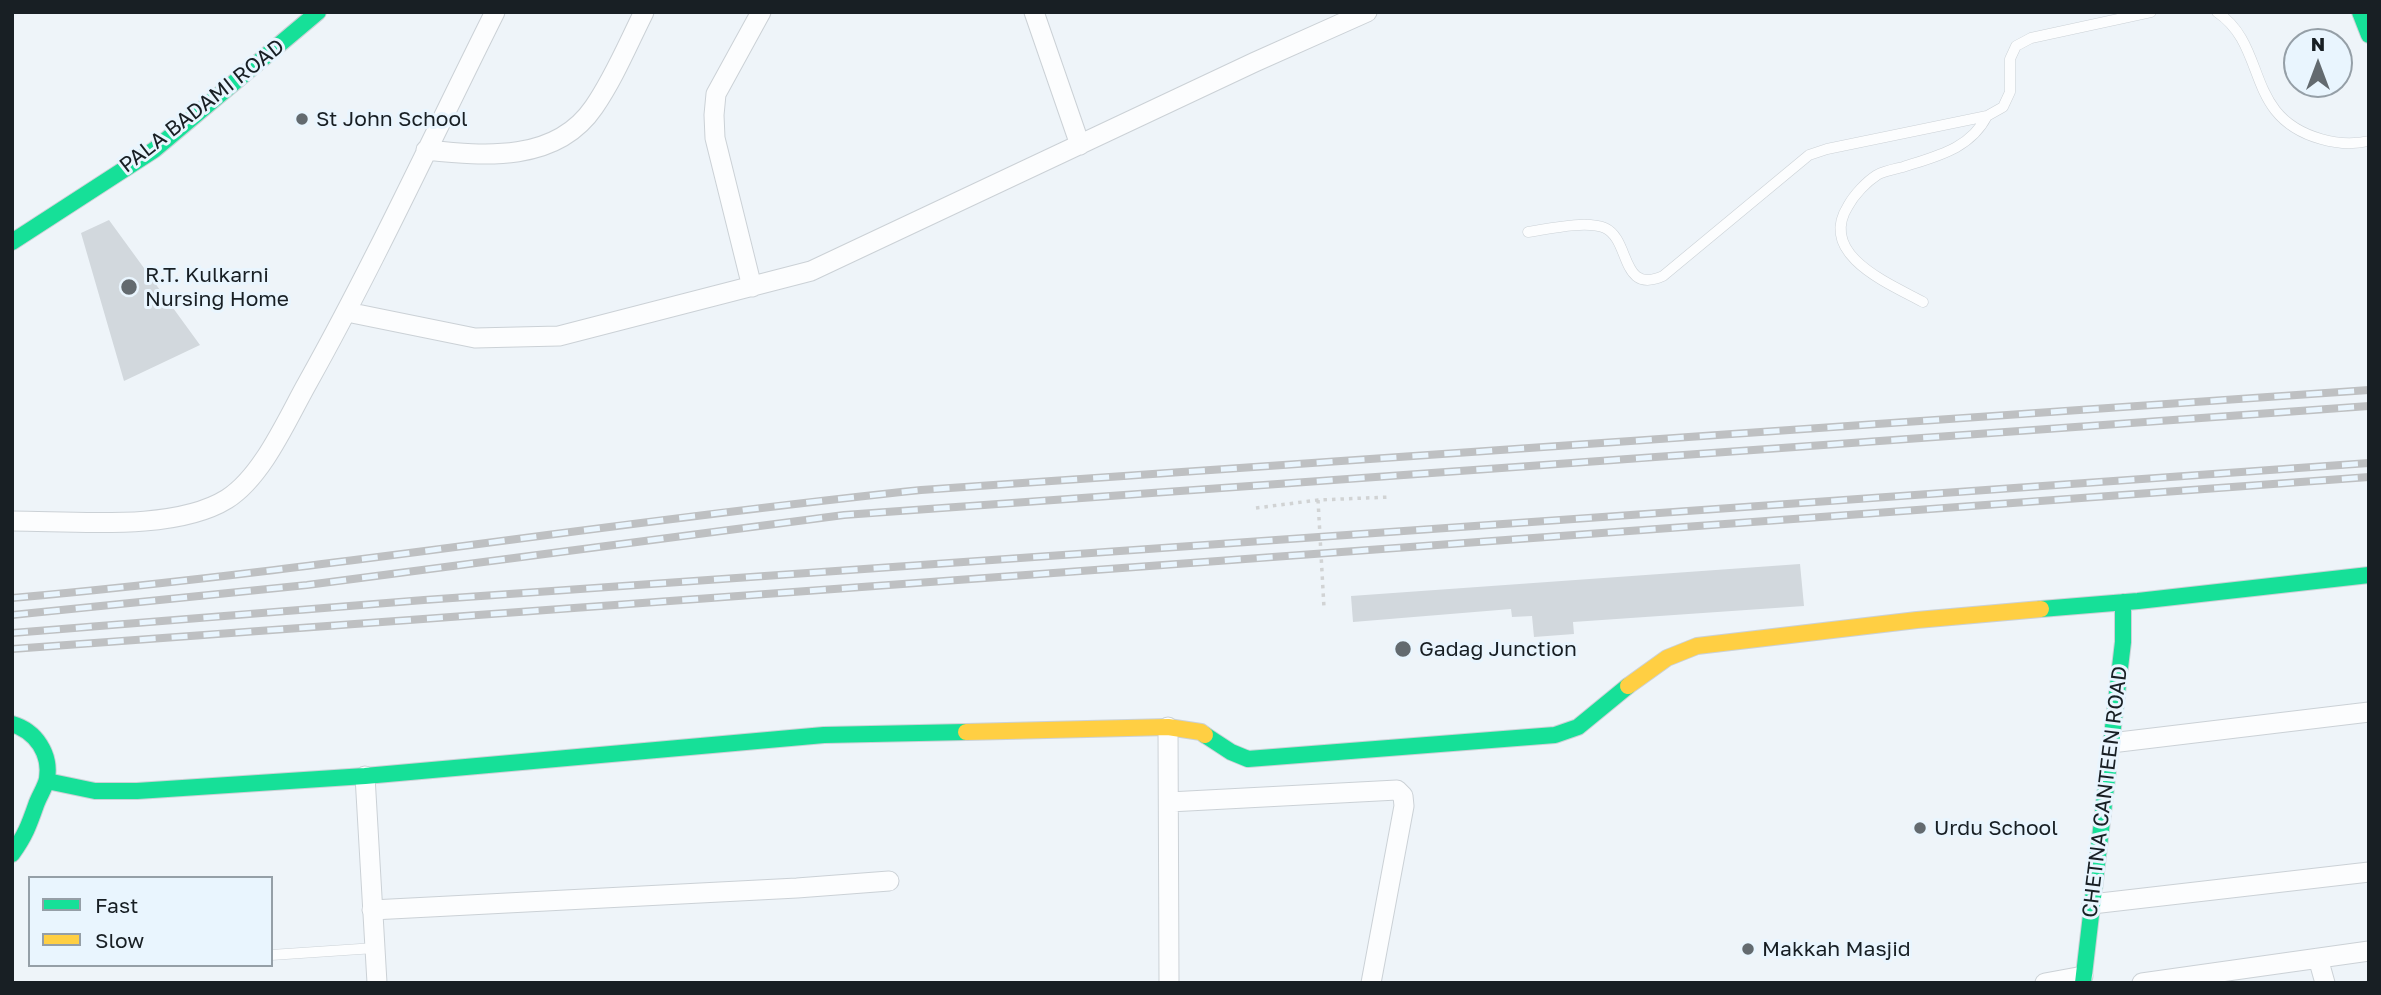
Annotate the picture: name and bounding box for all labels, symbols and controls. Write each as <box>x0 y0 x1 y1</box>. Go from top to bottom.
north arrow <box>2283 28 2353 98</box>
text: N <box>2311 32 2325 55</box>
street label: PALA BADAMI ROAD <box>115 34 289 178</box>
place label: St John School <box>316 106 468 132</box>
marker: St John School <box>294 111 310 127</box>
place label: R.T. Kulkarni Nursing Home <box>145 262 289 312</box>
marker: R.T. Kulkarni Nursing Home <box>119 277 139 297</box>
place label: Gadag Junction <box>1419 636 1577 662</box>
marker: Gadag Junction <box>1393 639 1413 659</box>
street label: CHETNA CANTEEN ROAD <box>2077 665 2133 919</box>
place label: Urdu School <box>1934 815 2058 841</box>
marker: Urdu School <box>1912 820 1928 836</box>
legend <box>28 876 273 967</box>
text: Fast <box>95 892 138 918</box>
text: Slow <box>95 927 144 953</box>
place label: Makkah Masjid <box>1762 936 1911 962</box>
marker: Makkah Masjid <box>1740 941 1756 957</box>

